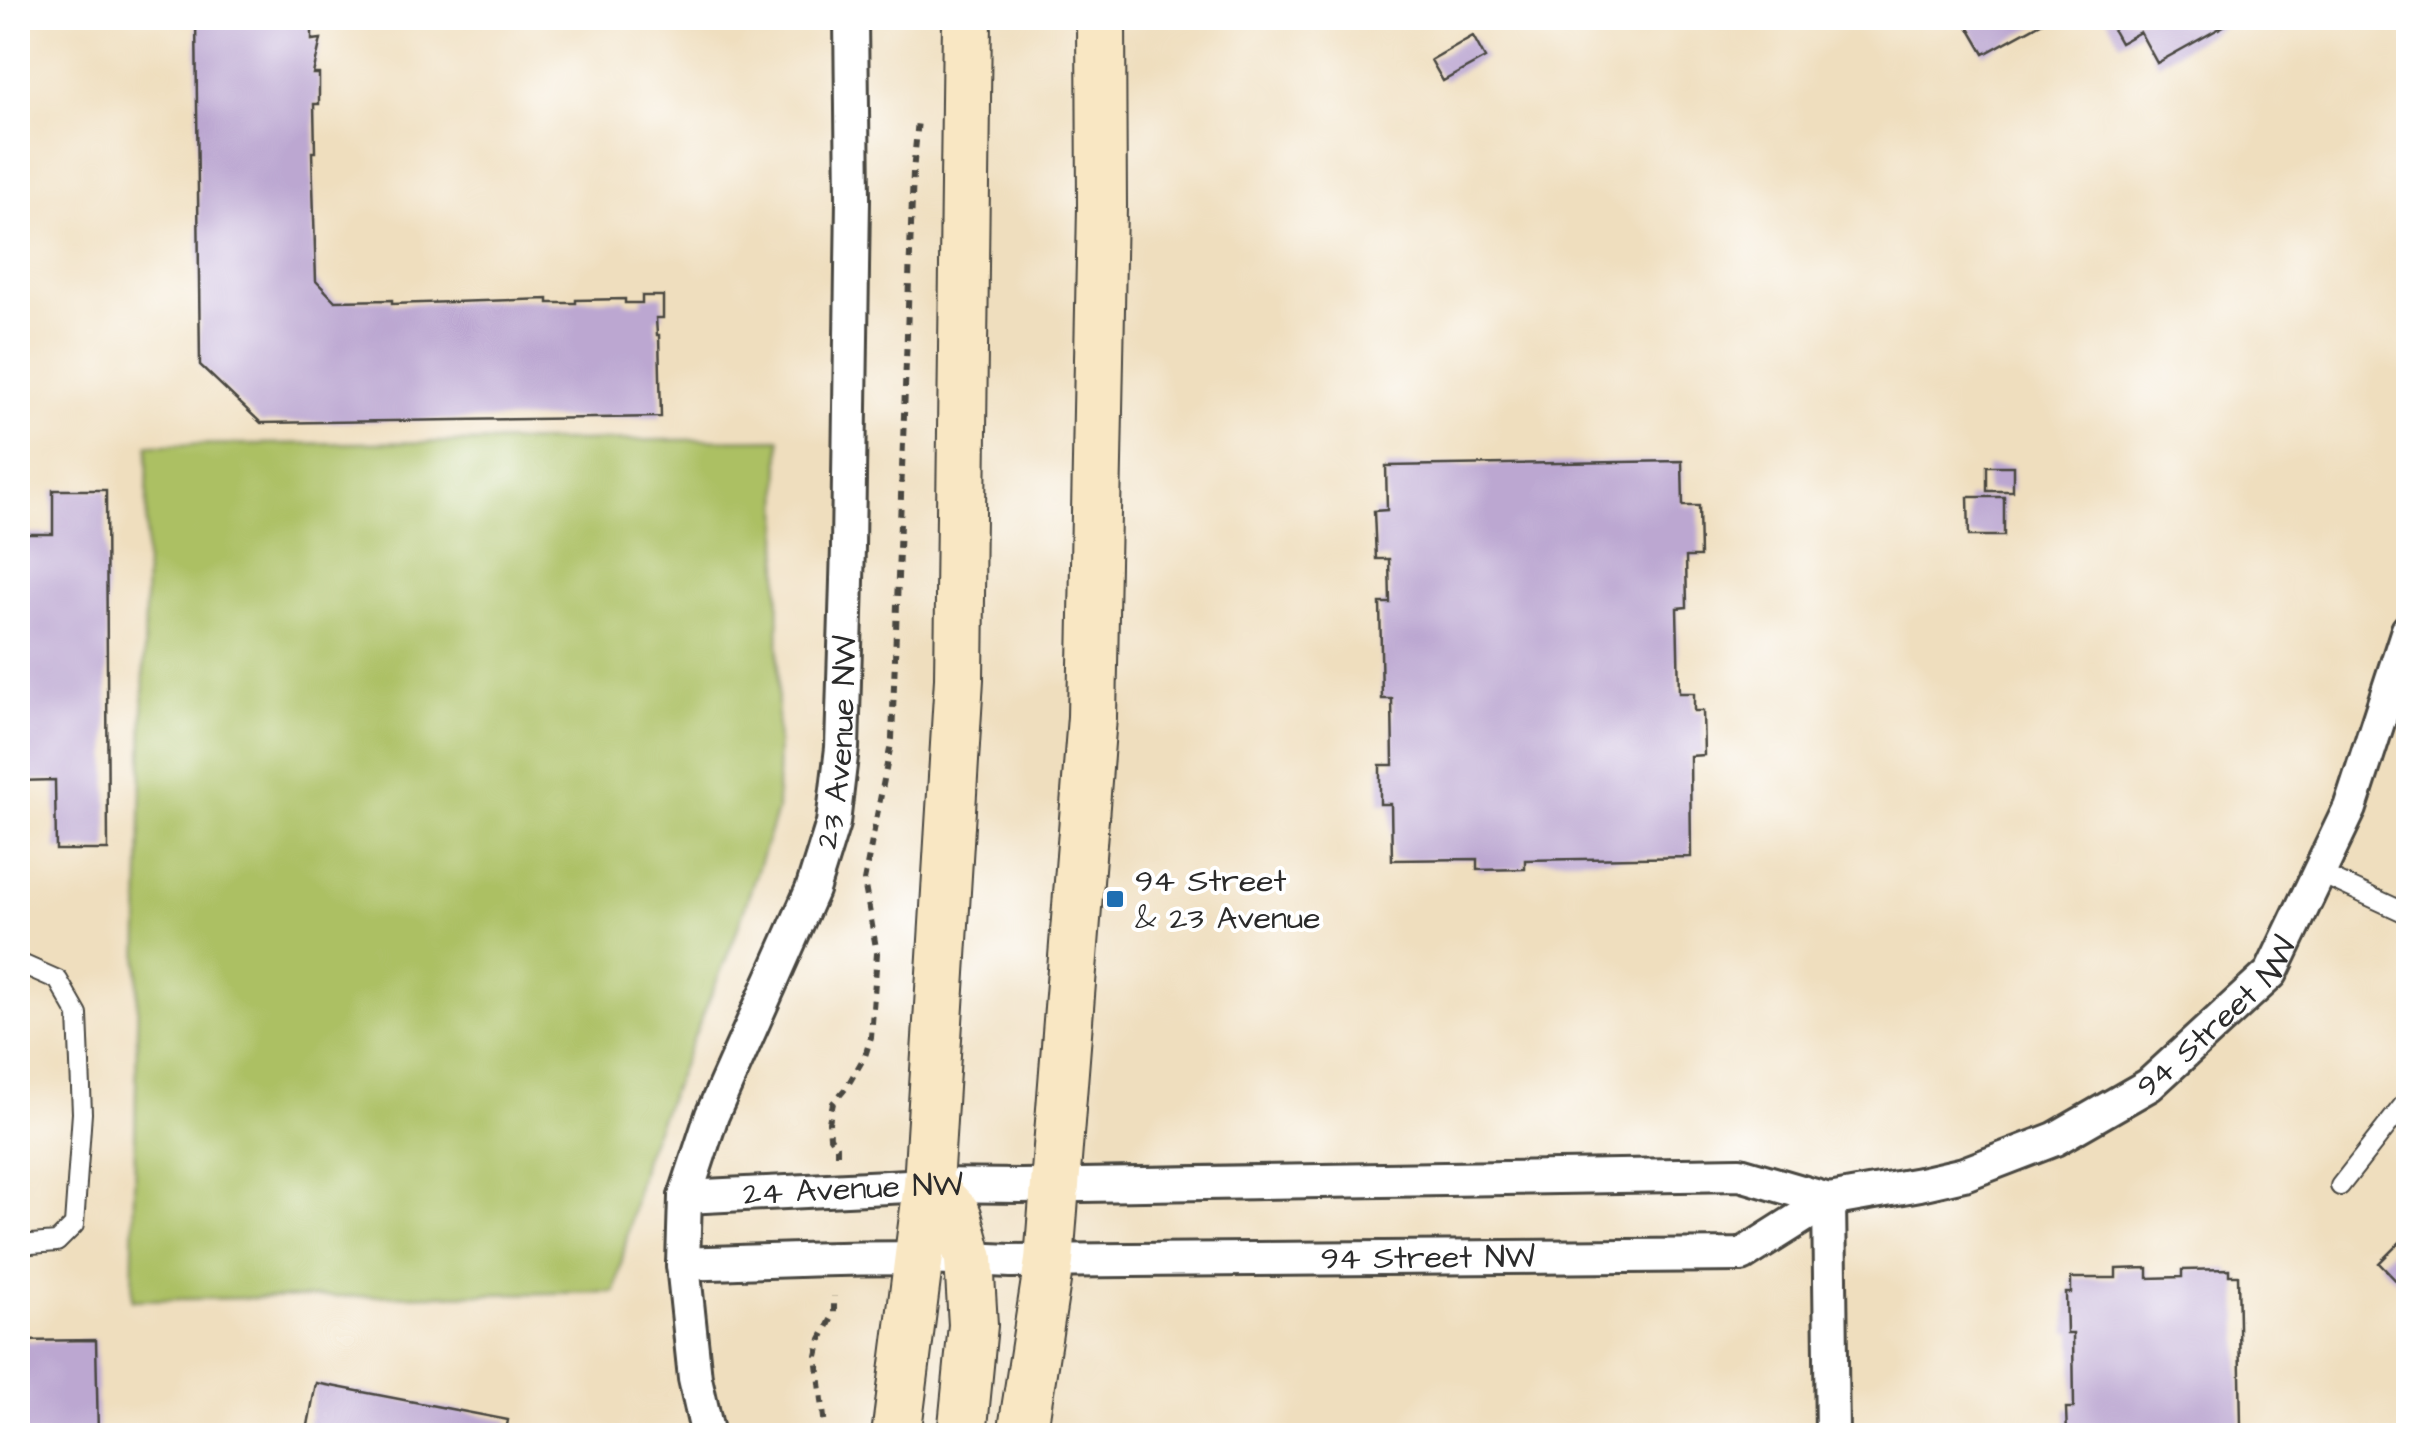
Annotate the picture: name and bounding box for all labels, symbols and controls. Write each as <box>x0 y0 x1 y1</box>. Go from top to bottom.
street label: 23 Avenue NW <box>804 635 868 855</box>
place label: 94 Street & 23 Avenue <box>1135 859 1321 941</box>
marker: 94 Street & 23 Avenue <box>1104 888 1126 910</box>
street label: 94 Street NW <box>2128 929 2308 1110</box>
street label: 24 Avenue NW <box>742 1162 963 1217</box>
street label: 94 Street NW <box>1320 1234 1535 1281</box>

